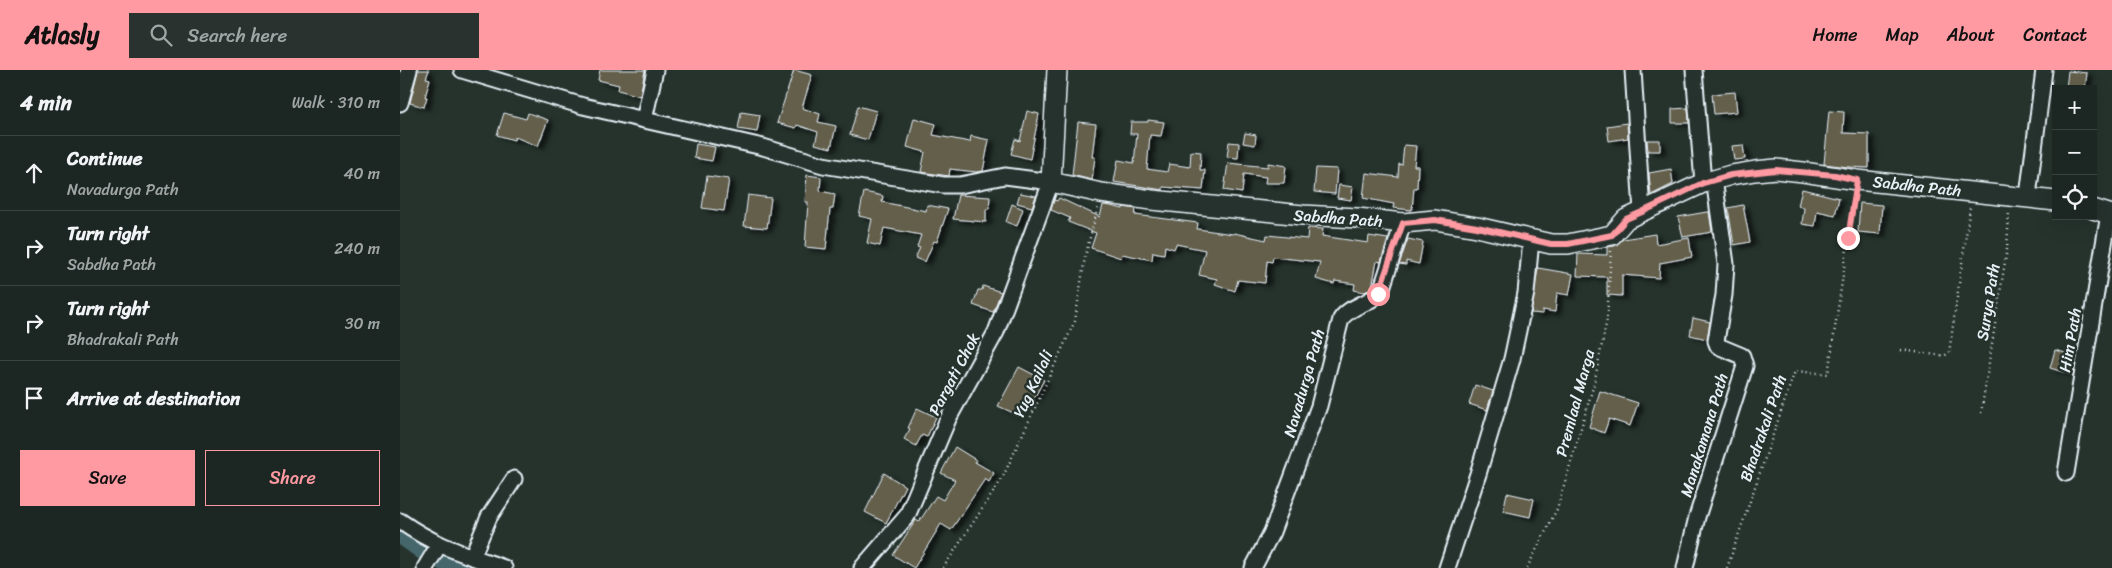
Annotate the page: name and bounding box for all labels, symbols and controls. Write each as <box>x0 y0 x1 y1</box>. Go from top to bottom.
search box <box>129 13 479 58</box>
text: Atlasly <box>25 14 99 56</box>
text: Search here <box>187 19 287 52</box>
text: Home <box>1813 19 1858 51</box>
text: Map <box>1886 19 1919 51</box>
text: About <box>1947 19 1995 51</box>
text: Contact <box>2023 19 2087 51</box>
icon: search <box>147 21 175 49</box>
text: 4 min <box>20 84 72 122</box>
map controls <box>2052 85 2097 220</box>
button: + <box>2052 85 2097 130</box>
text: Walk · 310 m <box>292 88 380 117</box>
button: − <box>2052 130 2097 175</box>
text: Continue <box>67 142 143 175</box>
icon: ahead <box>20 159 48 187</box>
text: 40 m <box>343 159 380 188</box>
street label: Sabdha Path <box>1871 167 1963 205</box>
text: Navadurga Path <box>67 175 179 204</box>
button: locate <box>2052 175 2097 220</box>
street label: Sabdha Path <box>1293 200 1383 236</box>
text: Turn right <box>67 217 149 250</box>
route end <box>1837 227 1860 250</box>
icon: right <box>20 234 48 262</box>
text: 240 m <box>334 234 380 263</box>
text: Sabdha Path <box>67 250 156 279</box>
street label: Surya Path <box>1968 261 2008 343</box>
route start <box>1367 283 1390 306</box>
text: Turn right <box>67 292 149 325</box>
street label: Him Path <box>2050 305 2090 375</box>
icon: right <box>20 309 48 337</box>
text: 30 m <box>345 309 380 338</box>
text: Bhadrakali Path <box>67 325 179 354</box>
street label: Navadurga Path <box>1275 325 1333 441</box>
street label: Pargati Chok <box>920 327 988 421</box>
street label: Yug Kailali <box>1005 345 1062 423</box>
street label: Premlaal Marga <box>1547 345 1603 460</box>
street label: Manakamana Path <box>1671 369 1737 501</box>
street label: Bhadrakali Path <box>1731 370 1795 486</box>
text: Arrive at destination <box>67 382 240 415</box>
icon: arrive <box>20 384 48 412</box>
button: Save <box>20 450 195 506</box>
button: Share <box>205 450 380 506</box>

